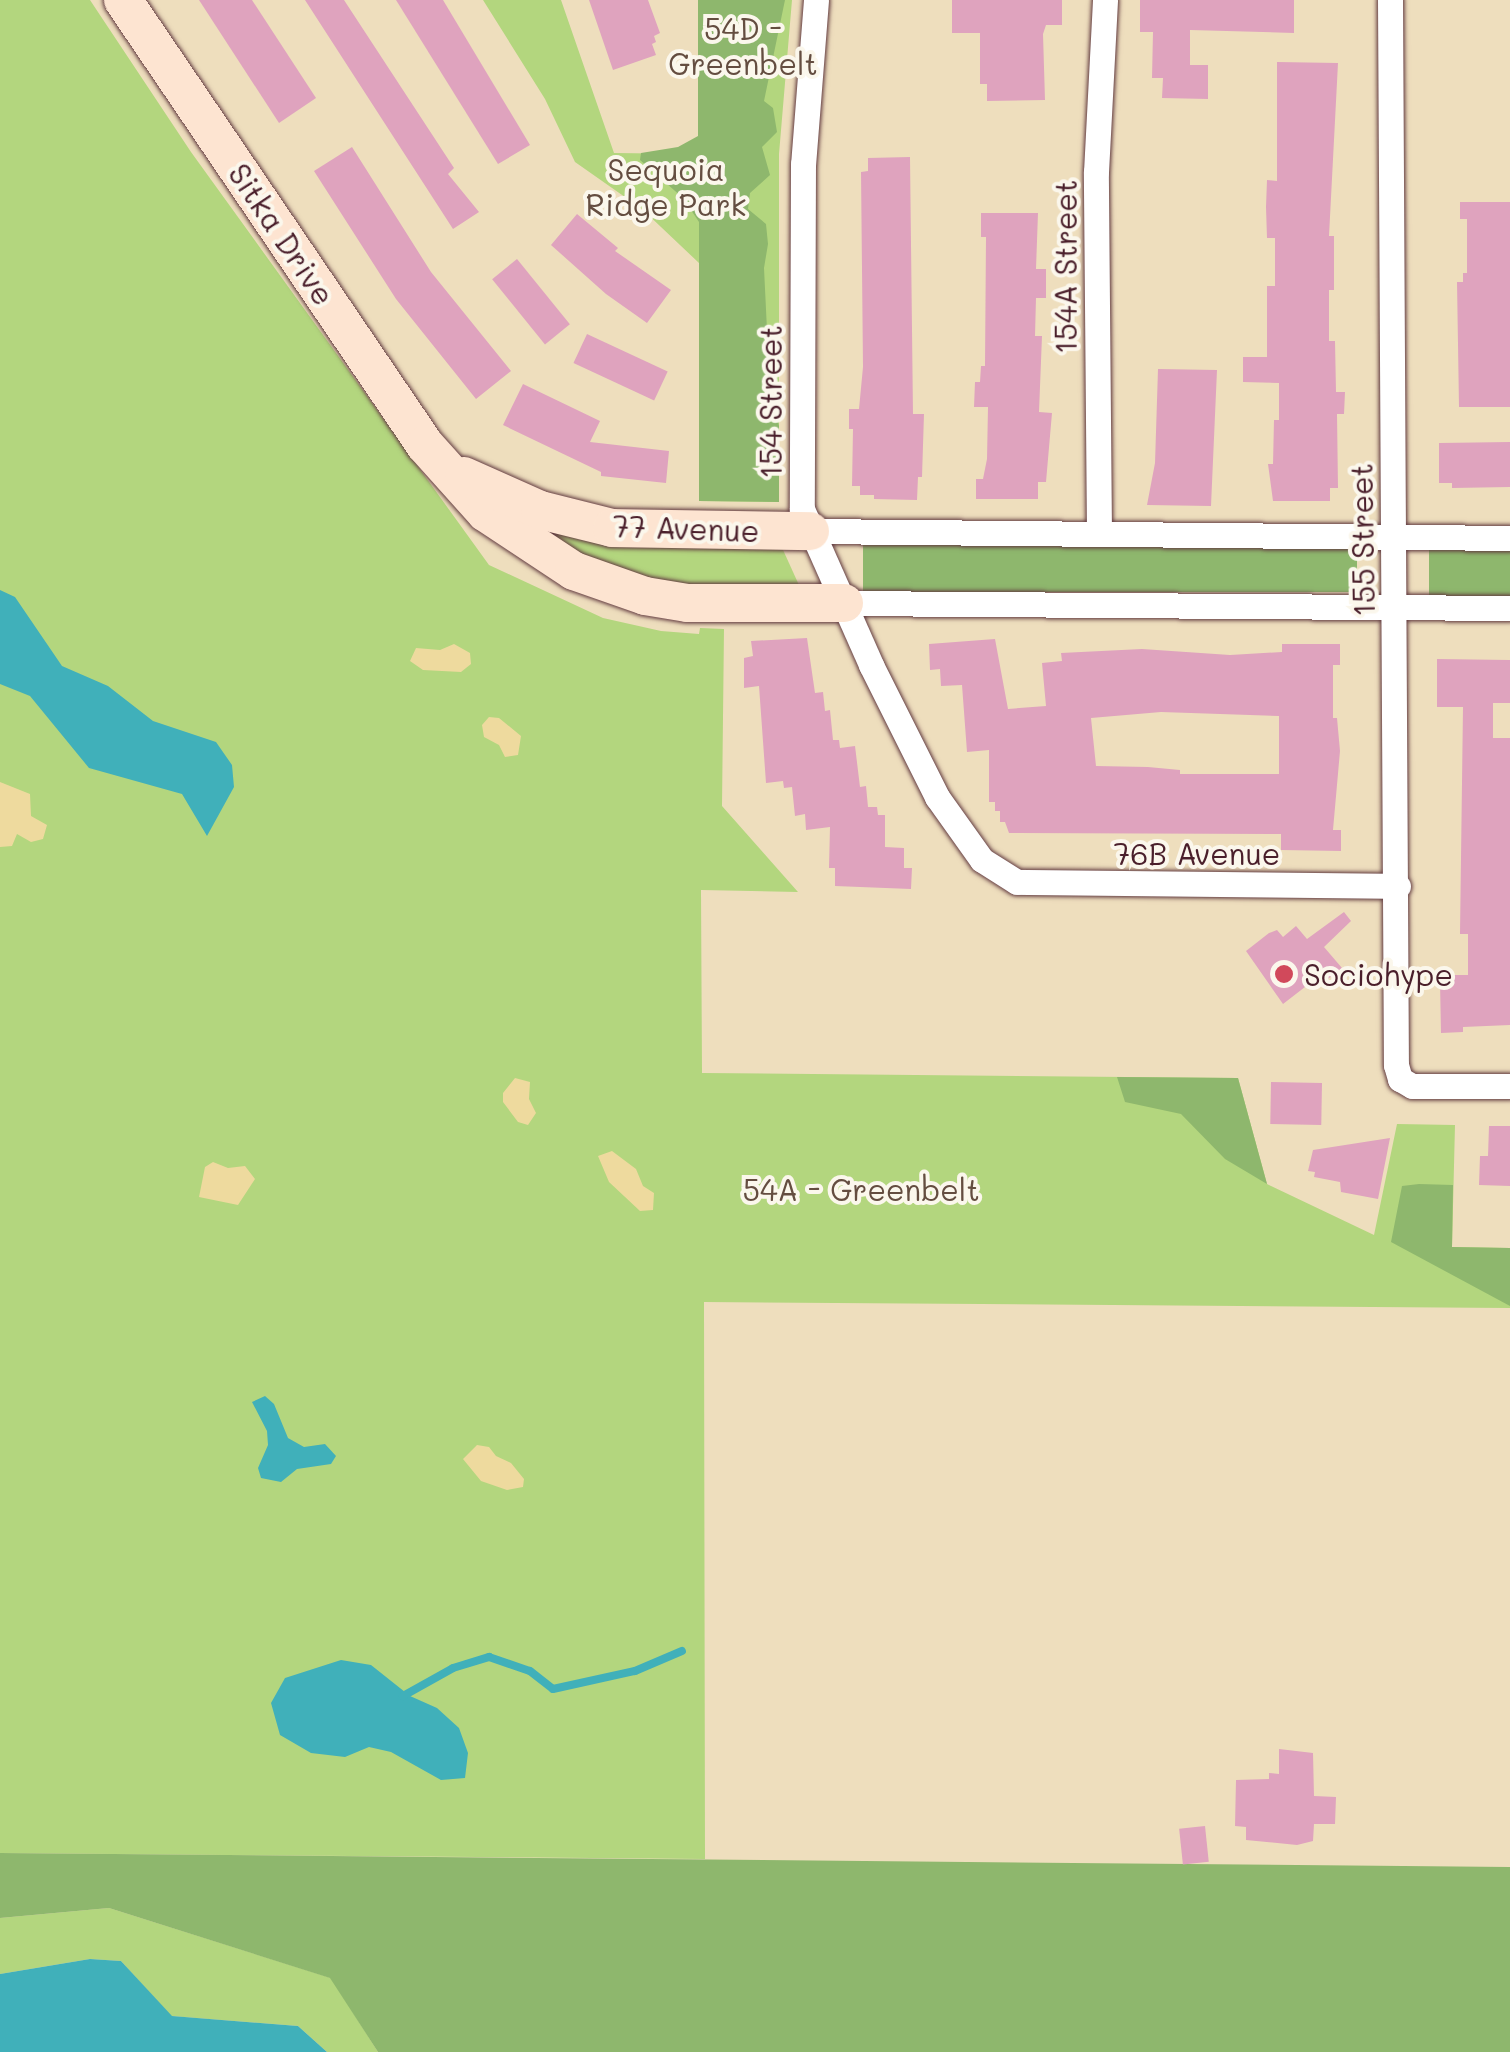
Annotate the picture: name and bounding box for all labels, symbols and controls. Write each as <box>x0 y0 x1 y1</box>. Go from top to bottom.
park label: 54D - Greenbelt <box>668 10 818 80</box>
park label: Sequoia Ridge Park <box>585 151 747 222</box>
street label: Sitka Drive <box>222 156 342 312</box>
street label: 154A Street <box>1047 180 1083 354</box>
street label: 154 Street <box>752 325 788 479</box>
street label: 155 Street <box>1343 463 1381 617</box>
street label: 77 Avenue <box>612 507 760 549</box>
street label: 76B Avenue <box>1114 835 1280 871</box>
place label: Sociohype <box>1304 956 1453 992</box>
marker: Sociohype <box>1273 963 1295 985</box>
park label: 54A - Greenbelt <box>742 1171 980 1207</box>

